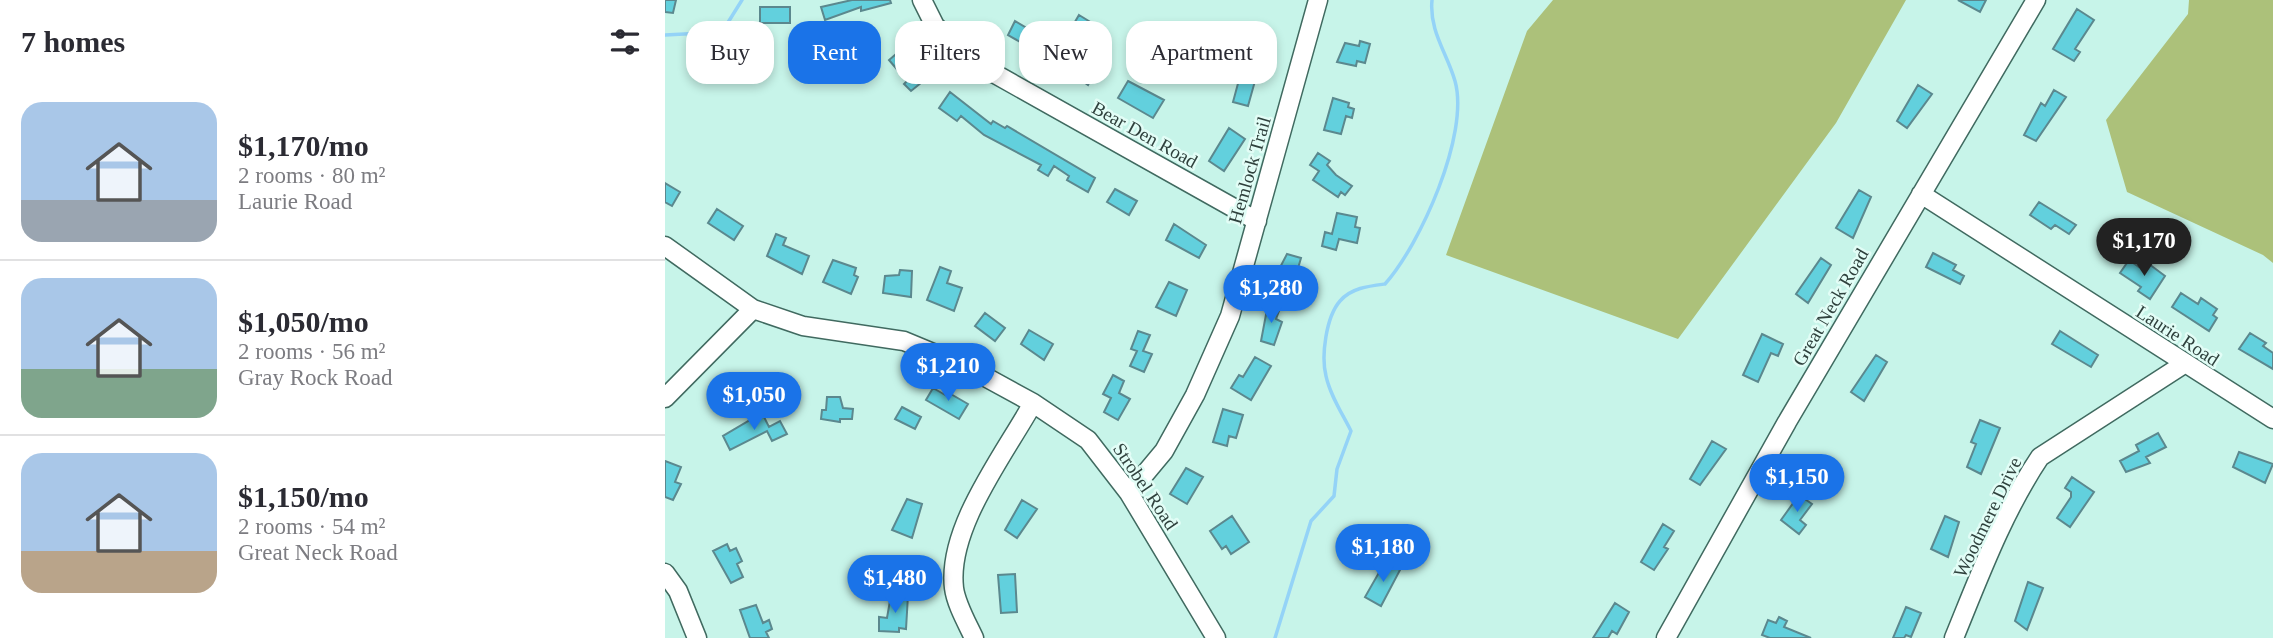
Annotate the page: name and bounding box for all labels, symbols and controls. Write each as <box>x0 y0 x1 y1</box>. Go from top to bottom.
chip: Buy <box>686 21 774 84</box>
chip: Rent <box>788 21 881 84</box>
chip: Filters <box>895 21 1005 84</box>
chip: New <box>1019 21 1112 84</box>
chip: Apartment <box>1126 21 1277 84</box>
icon: filters <box>606 23 644 61</box>
text: 7 homes <box>21 25 125 58</box>
street label: Bear Den Road <box>1088 97 1201 172</box>
street label: Hemlock Trail <box>1224 114 1275 226</box>
text: $1,170/mo <box>238 129 369 162</box>
icon: home <box>77 130 161 214</box>
text: 2 rooms · 80 m² <box>238 163 385 188</box>
text: Laurie Road <box>238 189 352 214</box>
pin: $1,170 <box>2087 218 2201 278</box>
text: $1,170 <box>2112 228 2176 253</box>
street label: Great Neck Road <box>1788 244 1873 370</box>
pin: $1,280 <box>1214 266 1328 325</box>
text: $1,280 <box>1239 275 1303 300</box>
street label: Laurie Road <box>2132 301 2223 370</box>
text: $1,050/mo <box>238 305 369 338</box>
icon: home <box>77 306 161 390</box>
text: 2 rooms · 56 m² <box>238 339 385 364</box>
pin: $1,210 <box>891 344 1005 403</box>
text: $1,210 <box>916 353 980 378</box>
text: Gray Rock Road <box>238 365 393 390</box>
pin: $1,050 <box>697 372 811 432</box>
text: $1,050 <box>722 382 786 407</box>
street label: Strobel Road <box>1109 439 1182 534</box>
pin: $1,150 <box>1740 454 1854 514</box>
street label: Woodmere Drive <box>1949 454 2026 581</box>
text: $1,150 <box>1765 464 1829 489</box>
text: $1,150/mo <box>238 480 369 513</box>
icon: home <box>77 481 161 565</box>
text: 2 rooms · 54 m² <box>238 514 385 539</box>
pin: $1,180 <box>1326 524 1440 584</box>
text: $1,180 <box>1351 534 1415 559</box>
text: Great Neck Road <box>238 540 398 565</box>
pin: $1,480 <box>838 556 952 615</box>
text: $1,480 <box>863 565 927 590</box>

